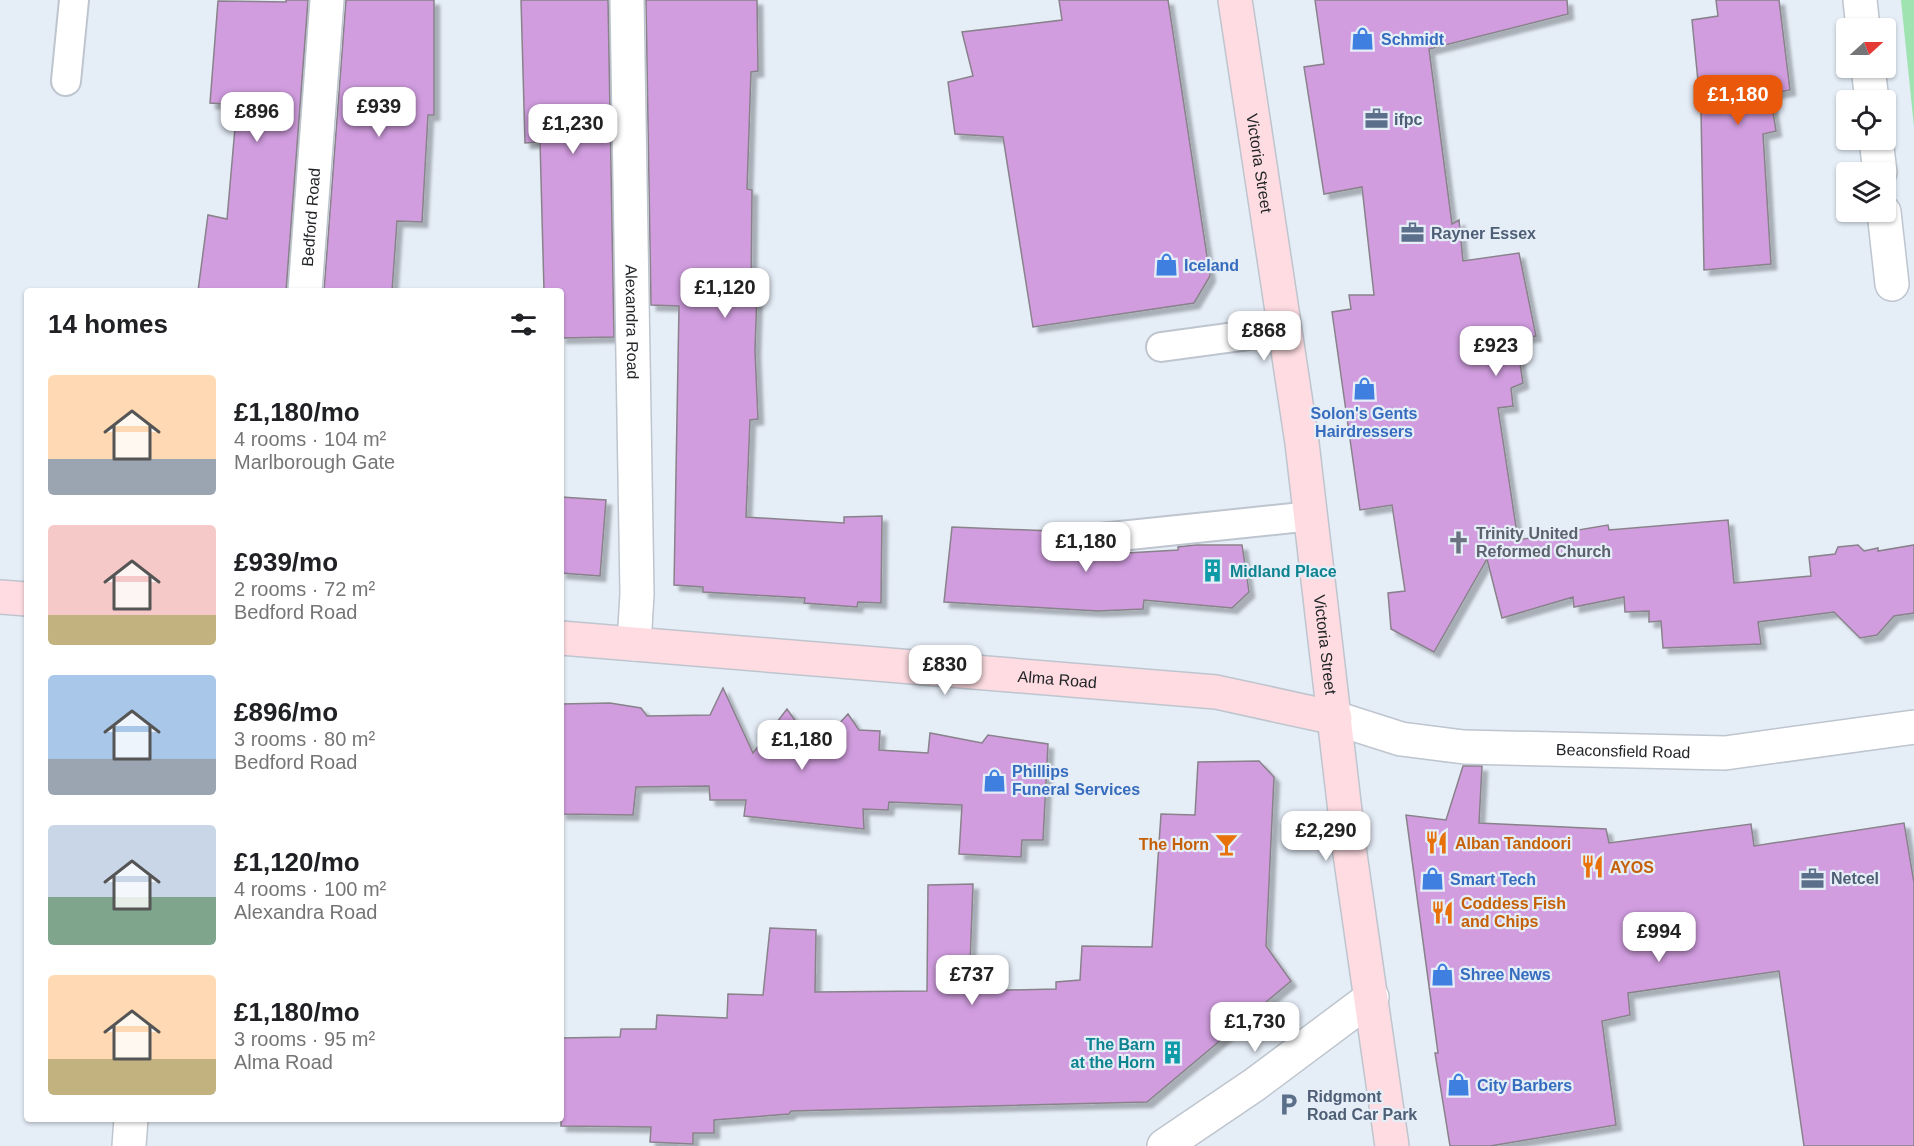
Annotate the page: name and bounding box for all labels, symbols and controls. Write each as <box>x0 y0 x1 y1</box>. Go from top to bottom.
north arrow <box>1836 18 1896 78</box>
map controls <box>1836 18 1896 222</box>
shop icon: Schmidt <box>1350 26 1376 52</box>
place label: Schmidt <box>1381 31 1445 48</box>
pin: £1,180 <box>1689 75 1787 126</box>
text: £1,180 <box>1707 83 1769 105</box>
pin: £939 <box>343 87 415 138</box>
button: locate <box>1836 90 1896 150</box>
pin: £896 <box>221 92 293 143</box>
text: £939 <box>357 95 401 117</box>
text: £896 <box>235 100 279 122</box>
pin: £1,230 <box>524 104 622 155</box>
office icon: ifpc <box>1363 106 1389 132</box>
place label: ifpc <box>1394 111 1423 128</box>
text: £1,230 <box>542 112 604 134</box>
street label: Victoria Street <box>1244 112 1276 215</box>
button: layers <box>1836 162 1896 222</box>
street label: Bedford Road <box>298 167 323 267</box>
office icon: Rayner Essex <box>1400 220 1426 246</box>
place label: Rayner Essex <box>1431 225 1536 242</box>
shop icon: Iceland <box>1153 252 1179 278</box>
place label: Iceland <box>1184 257 1239 274</box>
street label: Alexandra Road <box>623 264 642 380</box>
pin: £1,120 <box>676 268 774 319</box>
text: £1,120 <box>694 276 756 298</box>
icon: filters <box>507 308 540 341</box>
text: 14 homes <box>48 309 168 339</box>
pin: £868 <box>1228 311 1300 362</box>
text: £868 <box>1242 319 1286 341</box>
pin: £923 <box>1460 326 1532 377</box>
text: £923 <box>1474 334 1518 356</box>
shop icon: Solon's Gents Hairdressers <box>1351 375 1377 401</box>
text: £1,180/mo <box>234 397 360 427</box>
icon: home <box>96 399 168 471</box>
place label: Solon's Gents Hairdressers <box>1311 405 1418 440</box>
text: 4 rooms · 104 m² <box>234 428 386 450</box>
text: Marlborough Gate <box>234 451 395 473</box>
pin: £1,180 <box>1037 522 1135 573</box>
place label: Trinity United Reformed Church <box>1476 525 1611 560</box>
church icon: Trinity United Reformed Church <box>1445 529 1471 555</box>
text: £1,180 <box>1055 530 1117 552</box>
text: £939/mo <box>234 547 338 577</box>
icon: home <box>96 549 168 621</box>
building icon: Midland Place <box>1199 558 1225 584</box>
place label: Midland Place <box>1230 563 1337 580</box>
text: 2 rooms · 72 m² <box>234 578 375 600</box>
street label: Victoria Street <box>1311 594 1340 696</box>
text: Bedford Road <box>234 601 357 623</box>
pin: £830 <box>909 645 981 696</box>
text: £830 <box>923 653 967 675</box>
street label: Alma Road <box>1017 667 1097 691</box>
text: £896/mo <box>234 697 338 727</box>
icon: home <box>96 699 168 771</box>
pin: £1,180 <box>753 720 851 771</box>
text: 3 rooms · 80 m² <box>234 728 375 750</box>
text: £1,180 <box>771 728 833 750</box>
street label: Beaconsfield Road <box>1556 741 1691 761</box>
text: Bedford Road <box>234 751 357 773</box>
place label: Phillips Funeral Services <box>1012 763 1140 798</box>
shop icon: Phillips Funeral Services <box>981 767 1007 793</box>
pin: £2,290 <box>1277 811 1375 862</box>
text: £2,290 <box>1295 819 1357 841</box>
restaurant icon: Alban Tandoori <box>1424 830 1450 856</box>
bar icon: The Horn <box>1214 831 1240 857</box>
place label: Alban Tandoori <box>1455 835 1571 852</box>
place label: The Horn <box>1139 836 1209 853</box>
text: £1,120/mo <box>234 847 360 877</box>
icon: home <box>96 849 168 921</box>
restaurant icon: AYOS <box>1579 854 1605 880</box>
place label: AYOS <box>1610 859 1654 876</box>
office icon: Netcel <box>1800 865 1826 891</box>
shop icon: Smart Tech <box>1419 866 1445 892</box>
place label: Netcel <box>1831 870 1879 887</box>
place label: Smart Tech <box>1450 871 1536 888</box>
text: 4 rooms · 100 m² <box>234 878 386 900</box>
place label: Coddess Fish and Chips <box>1461 895 1566 930</box>
restaurant icon: Coddess Fish and Chips <box>1430 899 1456 925</box>
text: Alexandra Road <box>234 901 377 923</box>
pin: £994 <box>1623 912 1695 963</box>
text: £994 <box>1637 920 1681 942</box>
pin: £737 <box>936 955 1008 1006</box>
shop icon: Shree News <box>1429 961 1455 987</box>
text: £737 <box>950 963 994 985</box>
place label: Shree News <box>1460 966 1551 983</box>
text: £1,180/mo <box>234 997 360 1027</box>
icon: home <box>96 999 168 1071</box>
pin: £1,730 <box>1206 1002 1304 1053</box>
text: £1,730 <box>1224 1010 1286 1032</box>
text: 3 rooms · 95 m² <box>234 1028 375 1050</box>
place label: The Barn at the Horn <box>1071 1036 1155 1071</box>
building icon: The Barn at the Horn <box>1160 1040 1186 1066</box>
text: Alma Road <box>234 1051 333 1073</box>
shop icon: City Barbers <box>1446 1072 1472 1098</box>
place label: City Barbers <box>1477 1077 1572 1094</box>
place label: Ridgmont Road Car Park <box>1307 1088 1417 1123</box>
parking icon: Ridgmont Road Car Park <box>1276 1092 1302 1118</box>

